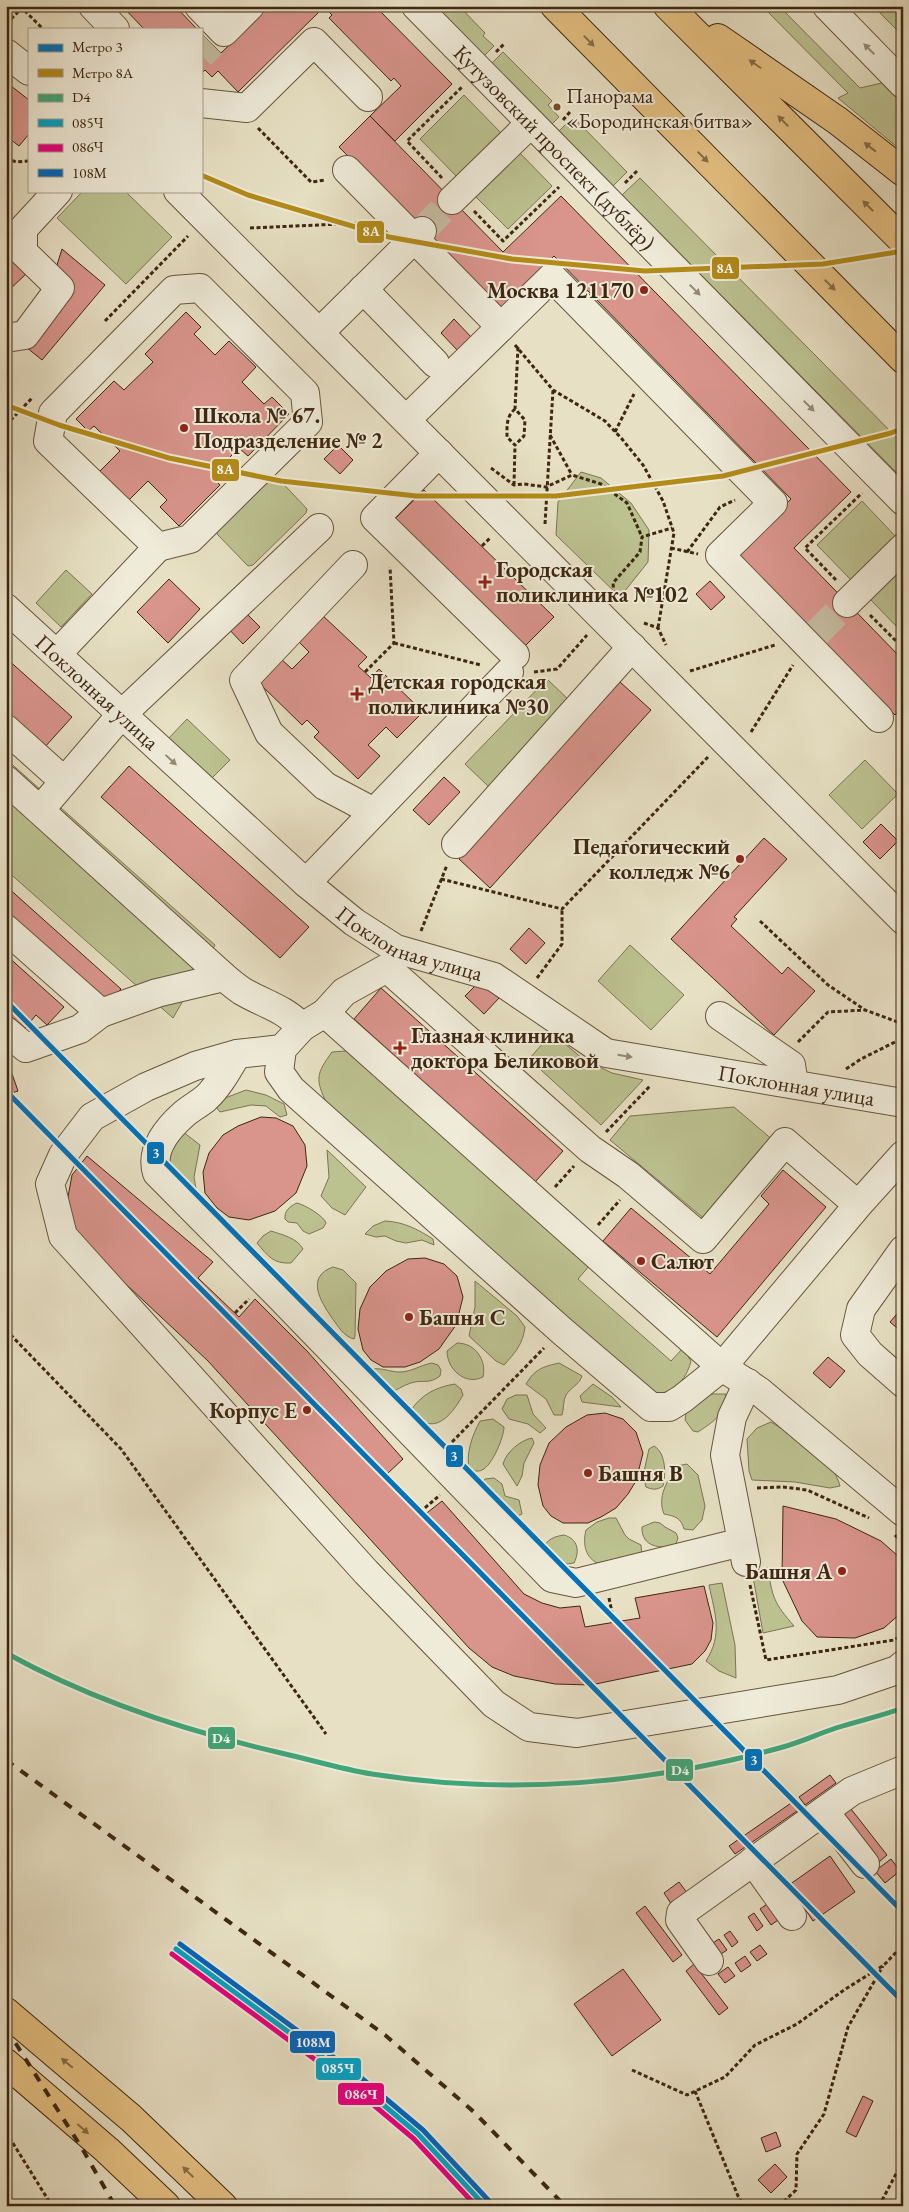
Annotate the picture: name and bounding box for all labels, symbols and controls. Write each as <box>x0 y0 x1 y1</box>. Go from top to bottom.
legend <box>28 28 202 192</box>
one-way arrow <box>583 35 595 47</box>
text: Метро 3 <box>72 37 123 56</box>
street label: Кутузовский проспект (дублёр) <box>447 38 662 256</box>
one-way arrow <box>863 43 875 55</box>
one-way arrow <box>749 59 762 69</box>
text: Метро 8А <box>72 63 134 82</box>
place label: Панорама «Бородинская битва» <box>566 82 753 134</box>
text: D4 <box>72 87 91 106</box>
marker: Панорама «Бородинская битва» <box>552 102 562 112</box>
text: 085Ч <box>72 113 104 132</box>
one-way arrow <box>777 115 789 127</box>
text: 086Ч <box>72 137 104 156</box>
one-way arrow <box>864 141 877 152</box>
one-way arrow <box>697 151 709 163</box>
text: 108М <box>72 163 107 182</box>
one-way arrow <box>862 200 874 212</box>
line badge: 8А <box>356 220 385 244</box>
text: 8А <box>362 222 381 240</box>
line badge: 8А <box>711 256 740 280</box>
text: 8А <box>716 259 735 277</box>
place label: Москва 121170 <box>487 276 634 305</box>
one-way arrow <box>823 279 835 291</box>
marker: Москва 121170 <box>638 284 650 296</box>
one-way arrow <box>689 284 701 296</box>
one-way arrow <box>803 400 815 412</box>
place label: Школа № 67. Подразделение № 2 <box>194 401 383 455</box>
marker: Школа № 67. Подразделение № 2 <box>178 422 190 434</box>
line badge: 8А <box>211 458 240 482</box>
text: 8А <box>216 460 235 478</box>
place label: Городская поликлиника №102 <box>496 555 689 609</box>
marker: Городская поликлиника №102 <box>478 575 492 589</box>
street label: Поклонная улица <box>29 628 166 756</box>
place label: Детская городская поликлиника №30 <box>368 667 549 721</box>
marker: Детская городская поликлиника №30 <box>350 687 364 701</box>
one-way arrow <box>164 754 176 766</box>
place label: Педагогический колледж №6 <box>573 832 730 886</box>
marker: Педагогический колледж №6 <box>734 853 746 865</box>
street label: Поклонная улица <box>330 899 486 988</box>
place label: Глазная клиника доктора Беликовой <box>411 1021 599 1075</box>
marker: Глазная клиника доктора Беликовой <box>393 1041 407 1055</box>
one-way arrow <box>618 1053 634 1061</box>
street label: Поклонная улица <box>716 1058 877 1113</box>
line badge: 3 <box>146 1141 165 1165</box>
text: 3 <box>152 1144 160 1162</box>
place label: Салют <box>651 1247 714 1276</box>
marker: Салют <box>635 1255 647 1267</box>
place label: Башня C <box>419 1303 506 1332</box>
marker: Башня C <box>403 1311 415 1323</box>
place label: Корпус E <box>209 1396 297 1425</box>
marker: Корпус E <box>301 1404 313 1416</box>
line badge: 3 <box>445 1444 464 1468</box>
text: 3 <box>450 1447 458 1465</box>
place label: Башня B <box>598 1459 683 1488</box>
marker: Башня B <box>582 1467 594 1479</box>
place label: Башня А <box>745 1557 832 1586</box>
marker: Башня А <box>836 1565 848 1577</box>
line badge: D4 <box>207 1726 236 1750</box>
text: D4 <box>212 1729 231 1747</box>
line badge: 3 <box>744 1748 763 1772</box>
text: 3 <box>750 1751 758 1769</box>
line badge: D4 <box>665 1758 694 1782</box>
text: D4 <box>671 1761 690 1779</box>
line badge: 108М <box>289 2030 336 2054</box>
text: 108М <box>295 2033 331 2051</box>
line badge: 085Ч <box>315 2057 362 2081</box>
one-way arrow <box>61 2058 74 2069</box>
text: 085Ч <box>322 2059 354 2077</box>
line badge: 086Ч <box>337 2082 385 2106</box>
text: 086Ч <box>345 2085 377 2103</box>
one-way arrow <box>76 2123 88 2135</box>
one-way arrow <box>182 2166 194 2178</box>

